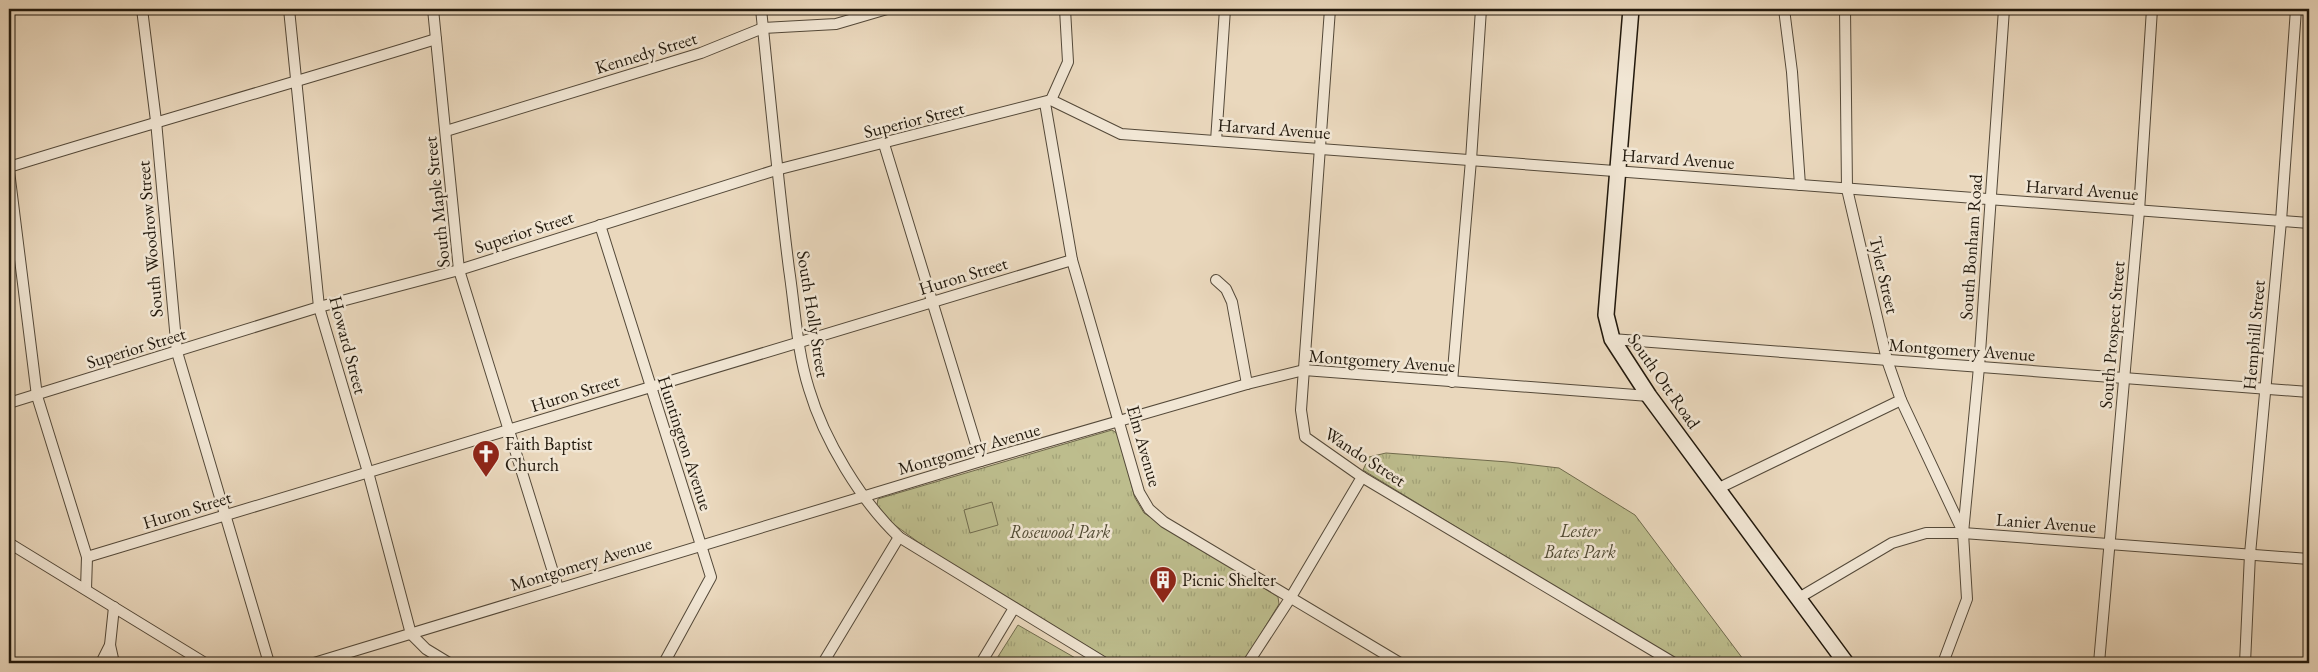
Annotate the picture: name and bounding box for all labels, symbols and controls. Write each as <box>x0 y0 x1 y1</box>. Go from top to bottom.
street label: Kennedy Street <box>592 26 700 79</box>
street label: Superior Street <box>861 96 967 143</box>
street label: Harvard Avenue <box>1217 113 1331 144</box>
street label: South Maple Street <box>418 135 455 269</box>
street label: Harvard Avenue <box>1621 143 1735 174</box>
street label: South Woodrow Street <box>131 159 168 318</box>
street label: South Bonham Road <box>1954 172 1987 321</box>
street label: Harvard Avenue <box>2025 174 2139 205</box>
street label: Superior Street <box>471 205 577 258</box>
street label: Tyler Street <box>1864 234 1905 316</box>
street label: South Holly Street <box>792 249 835 379</box>
street label: Huron Street <box>916 251 1010 300</box>
street label: South Prospect Street <box>2094 260 2129 410</box>
street label: Hemphill Street <box>2237 279 2270 391</box>
street label: Howard Street <box>324 293 373 397</box>
street label: Superior Street <box>83 321 189 374</box>
street label: South Ott Road <box>1623 328 1706 434</box>
street label: Montgomery Avenue <box>1888 333 2036 366</box>
street label: Montgomery Avenue <box>1308 344 1456 377</box>
street label: Huron Street <box>528 368 622 417</box>
street label: Huntington Avenue <box>653 373 718 513</box>
street label: Elm Avenue <box>1122 402 1167 489</box>
street label: Montgomery Avenue <box>895 417 1043 480</box>
street label: Wando Street <box>1320 422 1411 492</box>
place label: Faith Baptist Church <box>505 432 593 476</box>
church icon: Faith Baptist Church <box>471 439 501 478</box>
street label: Huron Street <box>140 485 234 534</box>
street label: Lanier Avenue <box>1995 508 2097 537</box>
park label: Lester Bates Park <box>1543 519 1616 563</box>
park label: Rosewood Park <box>1010 520 1110 543</box>
street label: Montgomery Avenue <box>507 531 654 596</box>
building icon: Picnic Shelter <box>1148 565 1178 604</box>
place label: Picnic Shelter <box>1182 568 1276 591</box>

